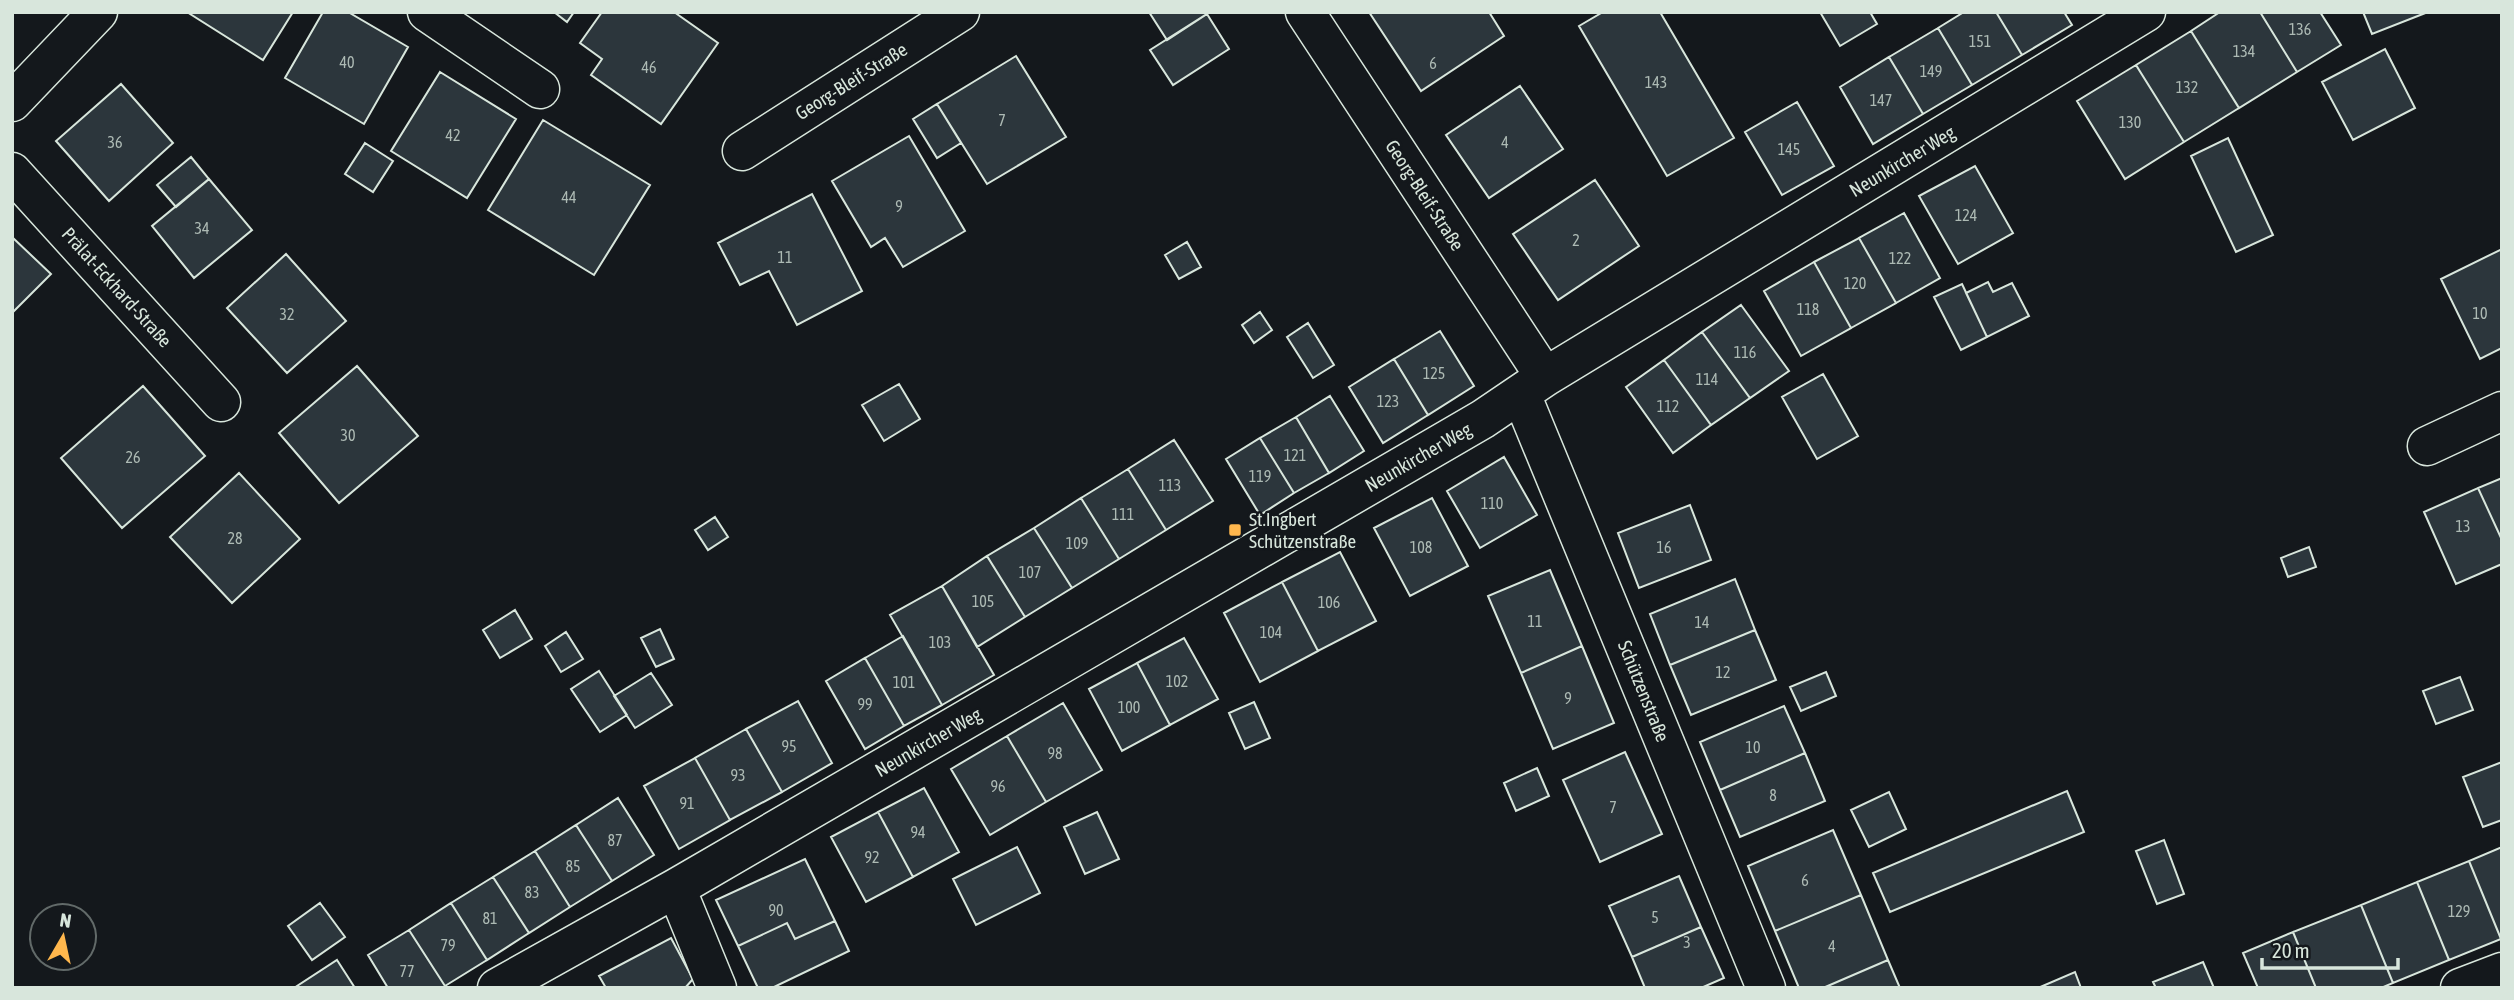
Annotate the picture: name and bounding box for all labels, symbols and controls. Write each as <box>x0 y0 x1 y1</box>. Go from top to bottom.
house number: 136 <box>2289 20 2311 38</box>
house number: 151 <box>1969 32 1991 50</box>
street label: Georg-Bleif-Straße <box>791 38 911 124</box>
house number: 134 <box>2233 42 2255 60</box>
house number: 40 <box>339 53 355 71</box>
house number: 6 <box>1429 54 1437 72</box>
house number: 46 <box>641 58 657 76</box>
house number: 149 <box>1920 62 1942 80</box>
house number: 143 <box>1645 73 1667 91</box>
house number: 132 <box>2176 78 2198 96</box>
house number: 147 <box>1870 91 1892 109</box>
house number: 7 <box>998 111 1006 129</box>
house number: 130 <box>2119 113 2141 131</box>
street label: Neunkircher Weg <box>1845 120 1959 201</box>
house number: 42 <box>445 126 461 144</box>
house number: 36 <box>107 133 123 151</box>
house number: 4 <box>1501 133 1509 151</box>
street label: Georg-Bleif-Straße <box>1381 136 1469 254</box>
house number: 145 <box>1778 140 1800 158</box>
house number: 44 <box>561 188 577 206</box>
house number: 9 <box>895 197 903 215</box>
house number: 124 <box>1955 206 1977 224</box>
house number: 34 <box>194 219 210 237</box>
street label: Prälat-Eckhard-Straße <box>57 223 177 351</box>
house number: 2 <box>1572 231 1580 249</box>
house number: 11 <box>777 248 793 266</box>
house number: 122 <box>1889 249 1911 267</box>
house number: 120 <box>1844 274 1866 292</box>
house number: 118 <box>1797 300 1819 318</box>
house number: 10 <box>2472 304 2488 322</box>
house number: 32 <box>279 305 295 323</box>
house number: 116 <box>1734 343 1756 361</box>
house number: 125 <box>1423 364 1445 382</box>
house number: 114 <box>1696 370 1718 388</box>
house number: 123 <box>1377 392 1399 410</box>
house number: 112 <box>1657 397 1679 415</box>
street label: Neunkircher Weg <box>1361 417 1476 496</box>
house number: 30 <box>340 426 356 444</box>
house number: 121 <box>1284 446 1306 464</box>
house number: 26 <box>125 448 141 466</box>
house number: 119 <box>1249 467 1271 485</box>
house number: 113 <box>1159 476 1181 494</box>
house number: 110 <box>1481 494 1503 512</box>
house number: 111 <box>1112 505 1134 523</box>
place label: St.Ingbert Schützenstraße <box>1249 508 1356 552</box>
house number: 13 <box>2455 517 2471 535</box>
marker: St.Ingbert Schützenstraße <box>1227 522 1243 538</box>
house number: 28 <box>227 529 243 547</box>
house number: 109 <box>1066 534 1088 552</box>
house number: 108 <box>1410 538 1432 556</box>
house number: 16 <box>1656 538 1672 556</box>
house number: 107 <box>1019 563 1041 581</box>
house number: 105 <box>972 592 994 610</box>
house number: 106 <box>1318 593 1340 611</box>
house number: 11 <box>1527 612 1543 630</box>
house number: 14 <box>1694 613 1710 631</box>
house number: 104 <box>1260 623 1282 641</box>
house number: 103 <box>929 633 951 651</box>
street label: Schützenstraße <box>1614 637 1674 745</box>
house number: 12 <box>1715 663 1731 681</box>
house number: 102 <box>1166 672 1188 690</box>
house number: 101 <box>893 673 915 691</box>
house number: 9 <box>1564 689 1572 707</box>
house number: 99 <box>857 695 873 713</box>
house number: 100 <box>1118 698 1140 716</box>
street label: Neunkircher Weg <box>871 702 986 781</box>
house number: 95 <box>781 737 797 755</box>
house number: 10 <box>1745 738 1761 756</box>
house number: 98 <box>1047 744 1063 762</box>
house number: 93 <box>730 766 746 784</box>
house number: 96 <box>990 777 1006 795</box>
house number: 8 <box>1769 786 1777 804</box>
house number: 91 <box>679 794 695 812</box>
house number: 7 <box>1609 798 1617 816</box>
house number: 94 <box>910 823 926 841</box>
house number: 87 <box>607 831 623 849</box>
house number: 92 <box>864 848 880 866</box>
house number: 85 <box>565 857 581 875</box>
house number: 6 <box>1801 871 1809 889</box>
house number: 83 <box>524 883 540 901</box>
house number: 90 <box>768 901 784 919</box>
north arrow <box>28 902 98 972</box>
house number: 129 <box>2448 902 2470 920</box>
text: N <box>58 908 73 932</box>
house number: 5 <box>1651 908 1659 926</box>
house number: 81 <box>482 909 498 927</box>
scale bar <box>2262 926 2398 970</box>
house number: 3 <box>1683 933 1691 951</box>
house number: 79 <box>440 936 456 954</box>
house number: 4 <box>1828 937 1836 955</box>
text: 20 m <box>2272 938 2310 962</box>
house number: 77 <box>399 962 415 980</box>

